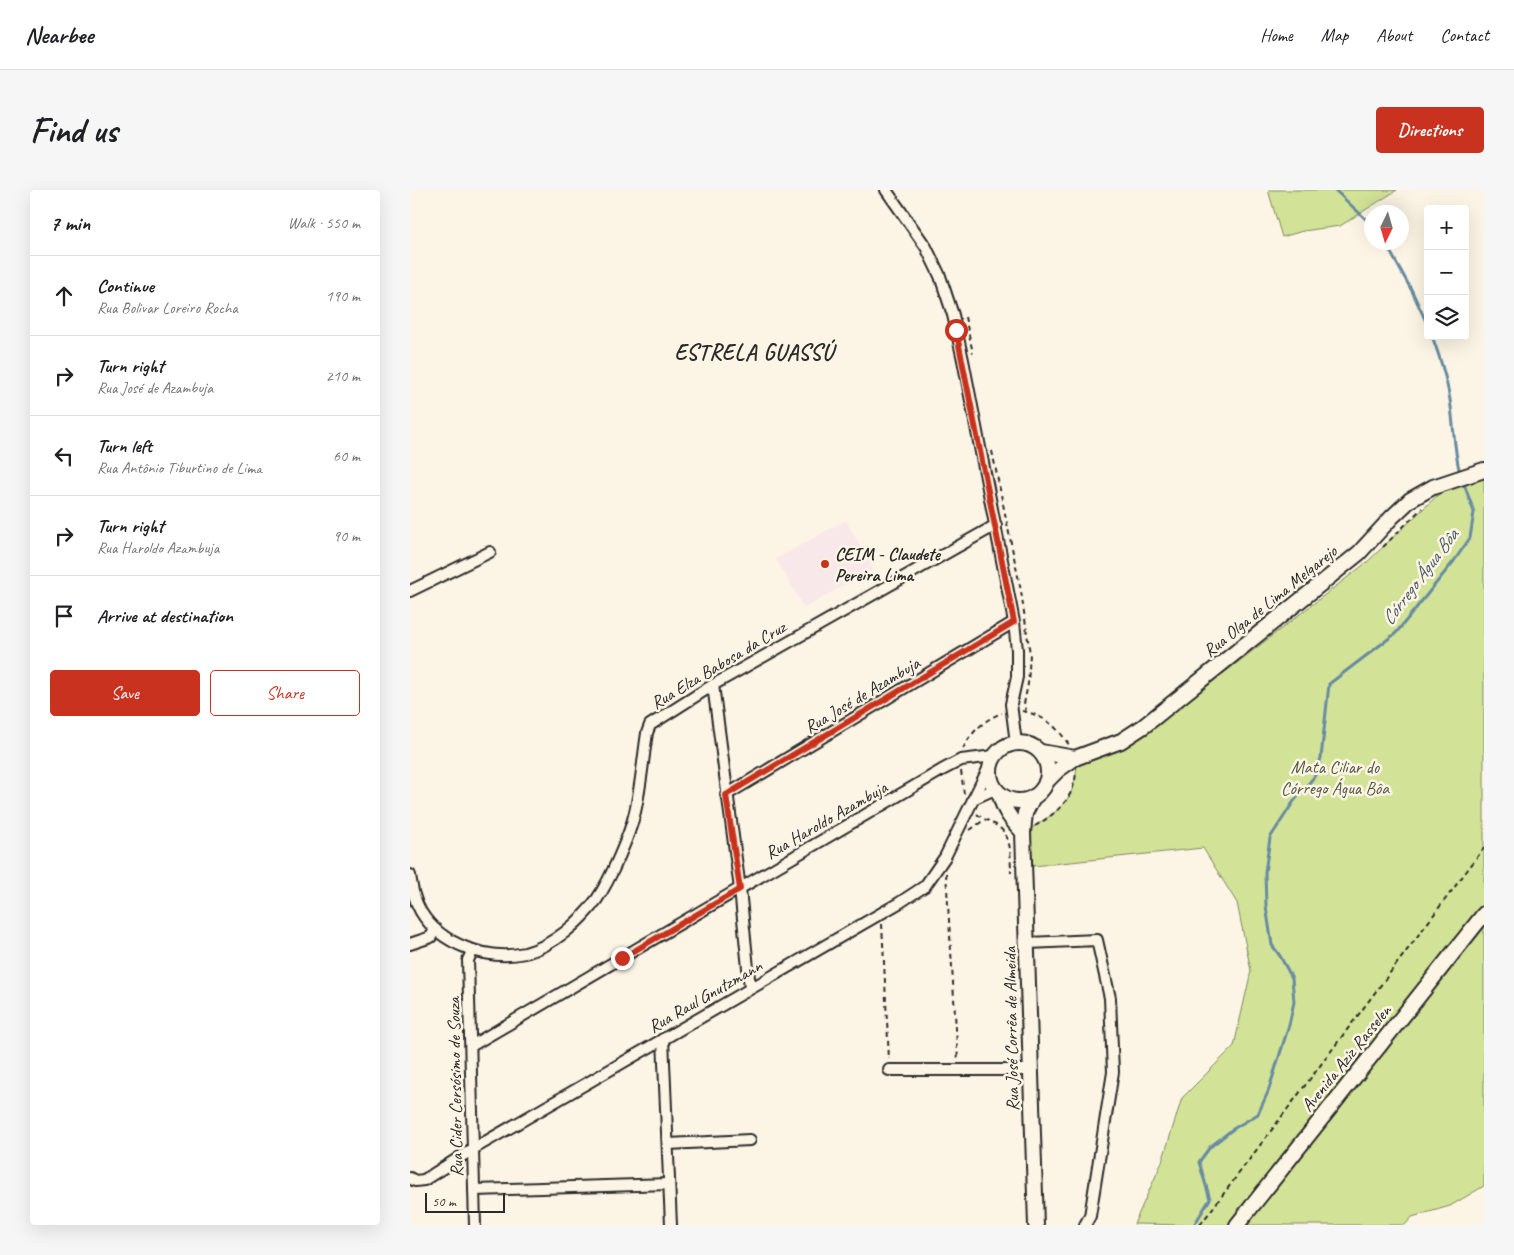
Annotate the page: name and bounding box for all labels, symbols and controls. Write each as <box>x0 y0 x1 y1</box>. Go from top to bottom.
text: Nearbee <box>25 20 93 50</box>
text: Home <box>1260 24 1293 46</box>
text: Map <box>1321 24 1348 46</box>
text: About <box>1376 24 1412 46</box>
text: Contact <box>1440 24 1489 46</box>
button: Directions <box>1376 107 1484 153</box>
text: Find us <box>30 108 117 153</box>
north arrow <box>1364 205 1409 250</box>
map controls <box>1424 205 1469 340</box>
button: + <box>1424 205 1469 250</box>
text: 7 min <box>50 210 90 236</box>
text: Walk · 550 m <box>288 213 360 233</box>
button: − <box>1424 250 1469 295</box>
text: Continue <box>97 274 154 298</box>
icon: ahead <box>50 282 78 310</box>
text: 190 m <box>326 286 360 306</box>
button: layers <box>1424 295 1469 340</box>
text: Rua Bolivar Loreiro Rocha <box>97 298 238 318</box>
route start <box>945 319 968 342</box>
district label: ESTRELA GUASSÚ <box>674 339 837 367</box>
text: Turn right <box>97 354 164 378</box>
icon: right <box>50 362 78 390</box>
text: 210 m <box>326 366 360 386</box>
text: Rua José de Azambuja <box>97 378 213 398</box>
text: Turn left <box>97 434 152 458</box>
icon: left <box>50 442 78 470</box>
text: 60 m <box>333 446 360 466</box>
text: Rua Antônio Tiburtino de Lima <box>97 458 262 478</box>
text: Turn right <box>97 514 164 538</box>
icon: right <box>50 522 78 550</box>
water label: Córrego Água Bôa <box>1376 523 1465 630</box>
text: 90 m <box>333 526 360 546</box>
text: Rua Haroldo Azambuja <box>97 538 219 558</box>
street label: Rua Olga de Lima Melgarejo <box>1199 539 1343 662</box>
place label: CEIM - Claudete Pereira Lima <box>835 543 942 586</box>
marker: CEIM - Claudete Pereira Lima <box>819 558 831 570</box>
icon: arrive <box>50 602 78 630</box>
text: Arrive at destination <box>97 604 233 628</box>
street label: Rua Elza Babosa da Cruz <box>647 615 791 714</box>
street label: Rua José de Azambuja <box>800 651 925 738</box>
button: Save <box>50 670 200 716</box>
button: Share <box>210 670 360 716</box>
park label: Mata Ciliar do Córrego Água Bôa <box>1281 756 1390 799</box>
street label: Rua Haroldo Azambuja <box>761 775 893 864</box>
street label: Rua José Corrêa de Almeida <box>999 945 1023 1111</box>
route end <box>611 947 634 970</box>
street label: Rua Raul Gnutzmann <box>644 954 767 1037</box>
street label: Rua Cider Cersósimo de Souza <box>442 995 468 1177</box>
street label: Avenida Aziz Rasselen <box>1296 999 1396 1116</box>
scale bar <box>425 1190 505 1213</box>
text: 50 m <box>432 1193 456 1210</box>

